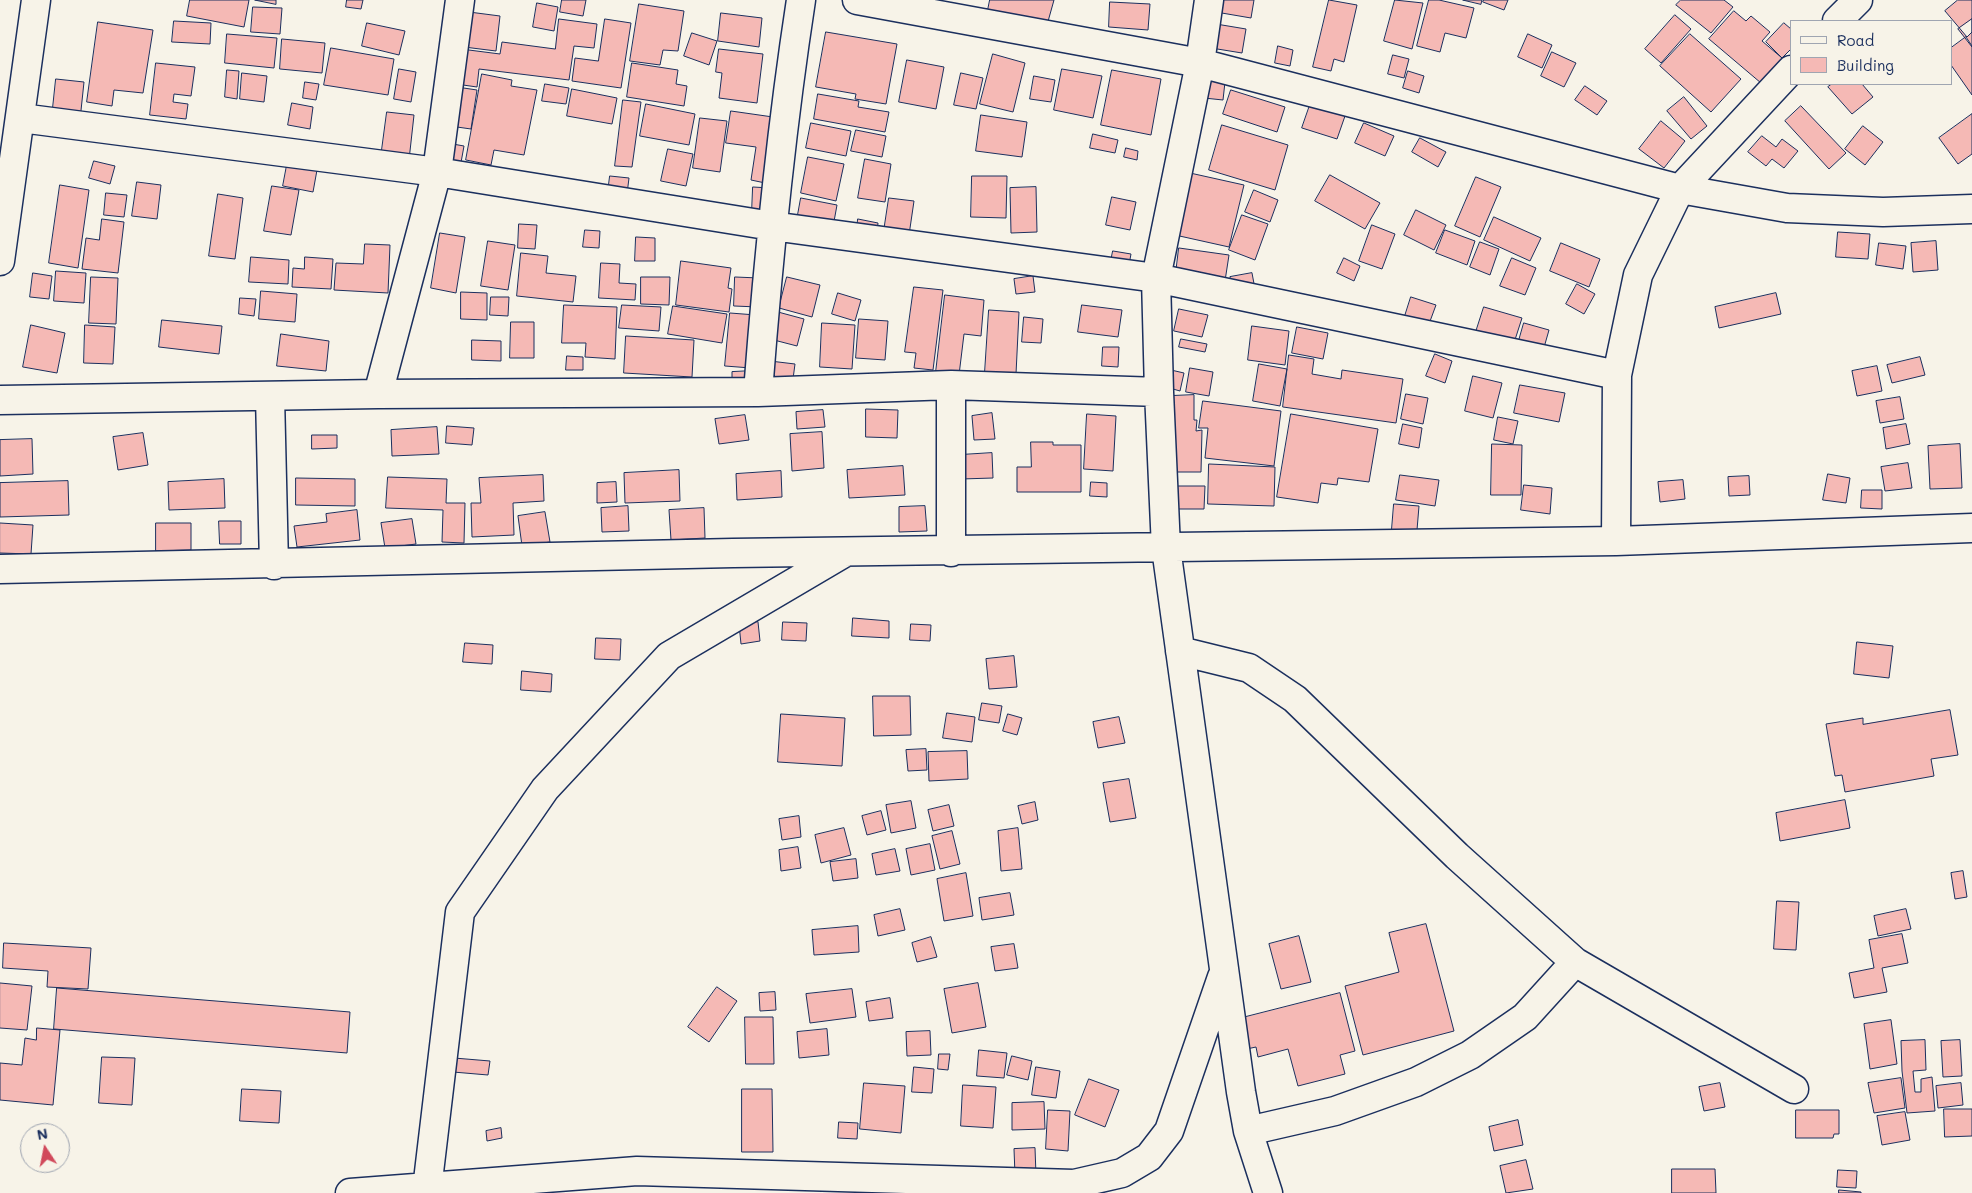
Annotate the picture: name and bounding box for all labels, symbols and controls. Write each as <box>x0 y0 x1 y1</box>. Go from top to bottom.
legend <box>1790 20 1952 85</box>
text: Road <box>1837 30 1874 50</box>
text: Building <box>1837 55 1894 75</box>
north arrow <box>20 1123 70 1173</box>
text: N <box>35 1123 49 1144</box>

